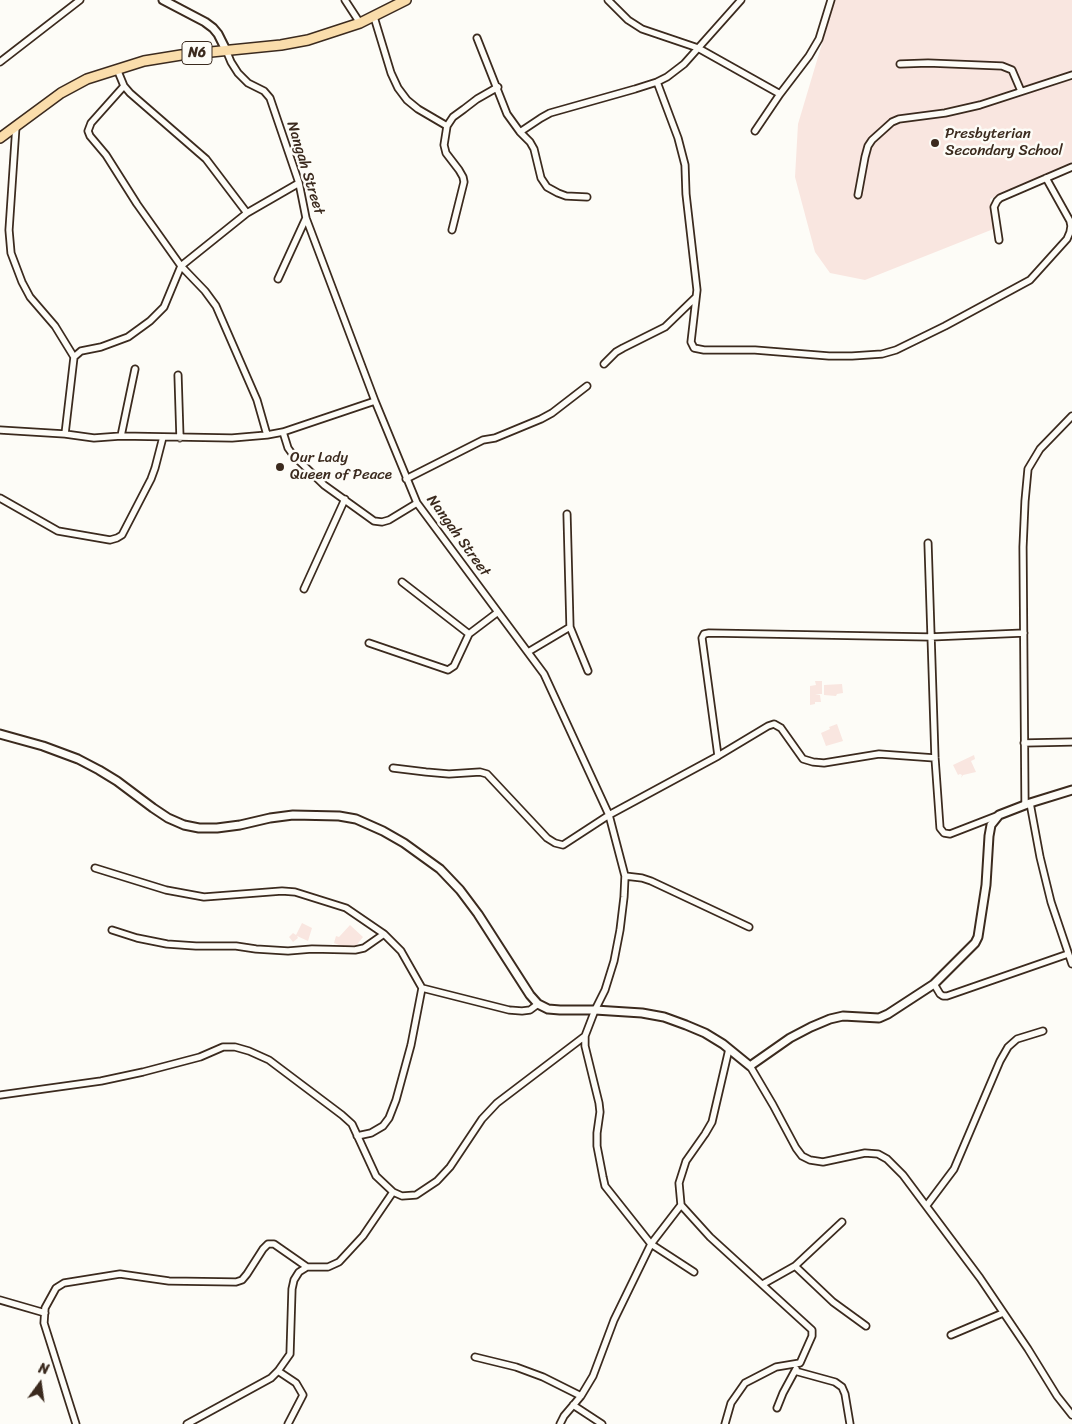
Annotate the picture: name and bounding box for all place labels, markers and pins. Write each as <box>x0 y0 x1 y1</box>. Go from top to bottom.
place label: Presbyterian Secondary School <box>945 125 1063 160</box>
marker: Presbyterian Secondary School <box>929 137 941 149</box>
place label: Our Lady Queen of Peace <box>290 449 392 484</box>
marker: Our Lady Queen of Peace <box>274 461 286 473</box>

